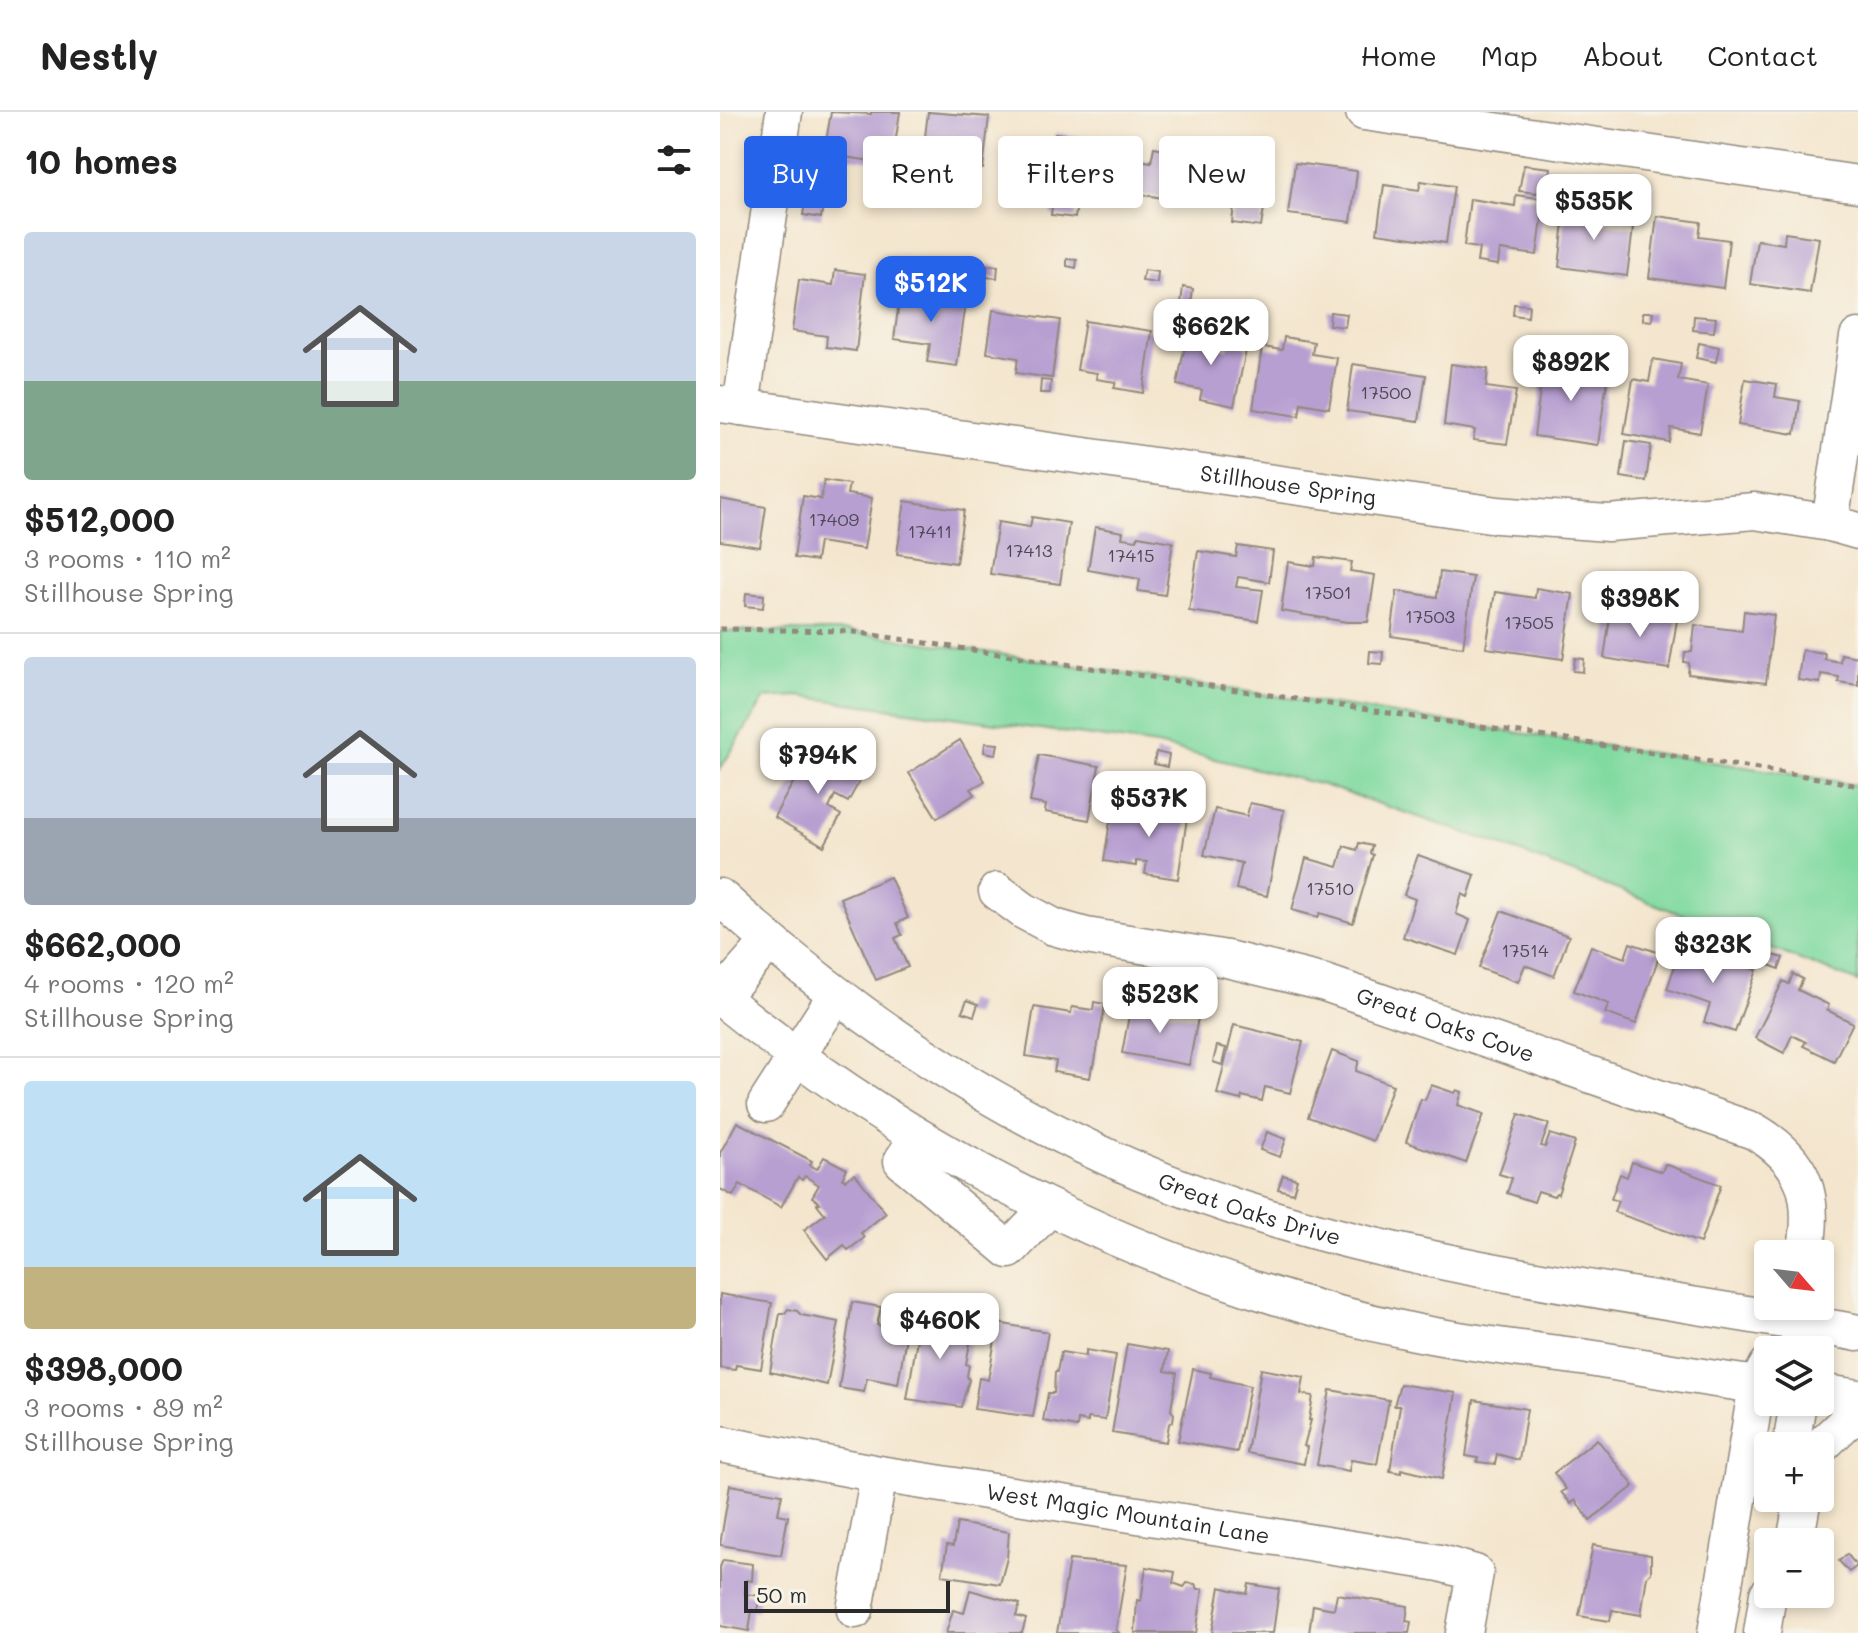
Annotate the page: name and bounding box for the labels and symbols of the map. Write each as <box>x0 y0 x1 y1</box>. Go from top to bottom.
pin: $535K <box>1538 174 1650 242</box>
pin: $512K <box>875 256 987 324</box>
pin: $662K <box>1155 299 1267 367</box>
pin: $892K <box>1515 335 1627 403</box>
house number: 17500 <box>1361 380 1411 404</box>
street label: Stillhouse Spring <box>1198 458 1378 512</box>
house number: 17409 <box>809 507 860 531</box>
house number: 17411 <box>908 519 952 543</box>
house number: 17413 <box>1005 538 1053 562</box>
house number: 17415 <box>1107 543 1155 567</box>
pin: $398K <box>1584 571 1696 639</box>
house number: 17501 <box>1304 580 1352 604</box>
house number: 17503 <box>1405 604 1455 628</box>
house number: 17505 <box>1504 610 1554 634</box>
pin: $794K <box>762 728 874 796</box>
pin: $537K <box>1093 771 1205 839</box>
house number: 17510 <box>1306 876 1354 900</box>
pin: $323K <box>1657 917 1769 985</box>
house number: 17514 <box>1501 938 1549 962</box>
pin: $523K <box>1104 967 1216 1035</box>
street label: Great Oaks Cove <box>1353 980 1538 1068</box>
street label: Great Oaks Drive <box>1154 1165 1344 1251</box>
north arrow <box>1754 1240 1834 1320</box>
pin: $460K <box>884 1293 996 1361</box>
street label: West Magic Mountain Lane <box>984 1476 1272 1550</box>
scale bar <box>744 1577 950 1613</box>

